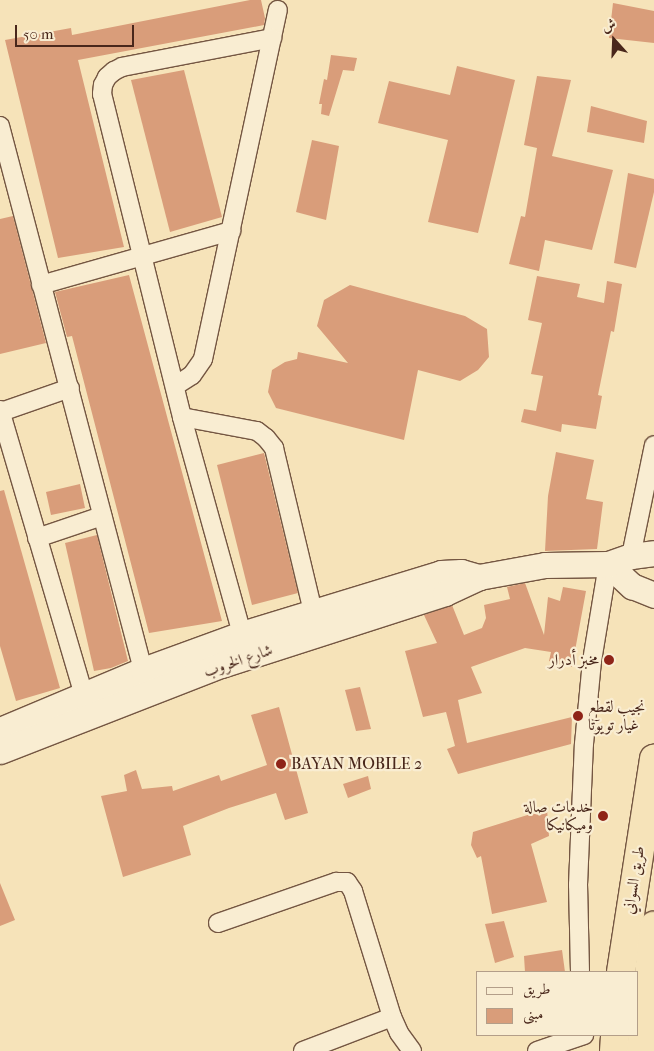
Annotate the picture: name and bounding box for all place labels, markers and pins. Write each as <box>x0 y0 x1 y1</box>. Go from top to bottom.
place label: مخبز أدرار <box>548 650 599 670</box>
marker: مخبز أدرار <box>603 654 615 666</box>
place label: نجيب لقطع غيار تويوتا <box>588 697 645 735</box>
marker: نجيب لقطع غيار تويوتا <box>572 710 584 722</box>
place label: BAYAN MOBILE 2 <box>291 754 422 774</box>
marker: BAYAN MOBILE 2 <box>275 758 287 770</box>
place label: خدمات صالة وميكانيكا <box>524 797 593 835</box>
marker: خدمات صالة وميكانيكا <box>597 810 609 822</box>

